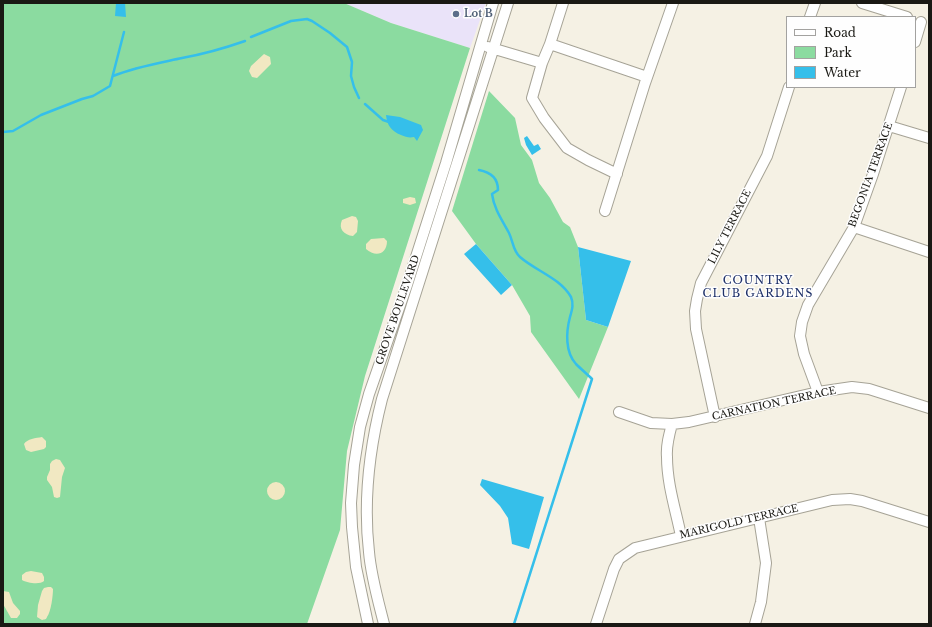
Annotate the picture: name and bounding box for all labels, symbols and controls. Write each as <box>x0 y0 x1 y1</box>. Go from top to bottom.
place label: Lot B <box>464 8 493 20</box>
marker: Lot B <box>451 9 461 19</box>
legend <box>786 16 916 88</box>
text: Road <box>824 25 856 40</box>
text: Park <box>824 45 852 60</box>
text: Water <box>824 65 861 80</box>
street label: BEGONIA TERRACE <box>846 121 896 229</box>
street label: LILY TERRACE <box>706 188 754 266</box>
street label: GROVE BOULEVARD <box>374 254 422 366</box>
district label: COUNTRY CLUB GARDENS <box>703 274 813 300</box>
street label: CARNATION TERRACE <box>711 385 837 423</box>
street label: MARIGOLD TERRACE <box>679 502 799 542</box>

